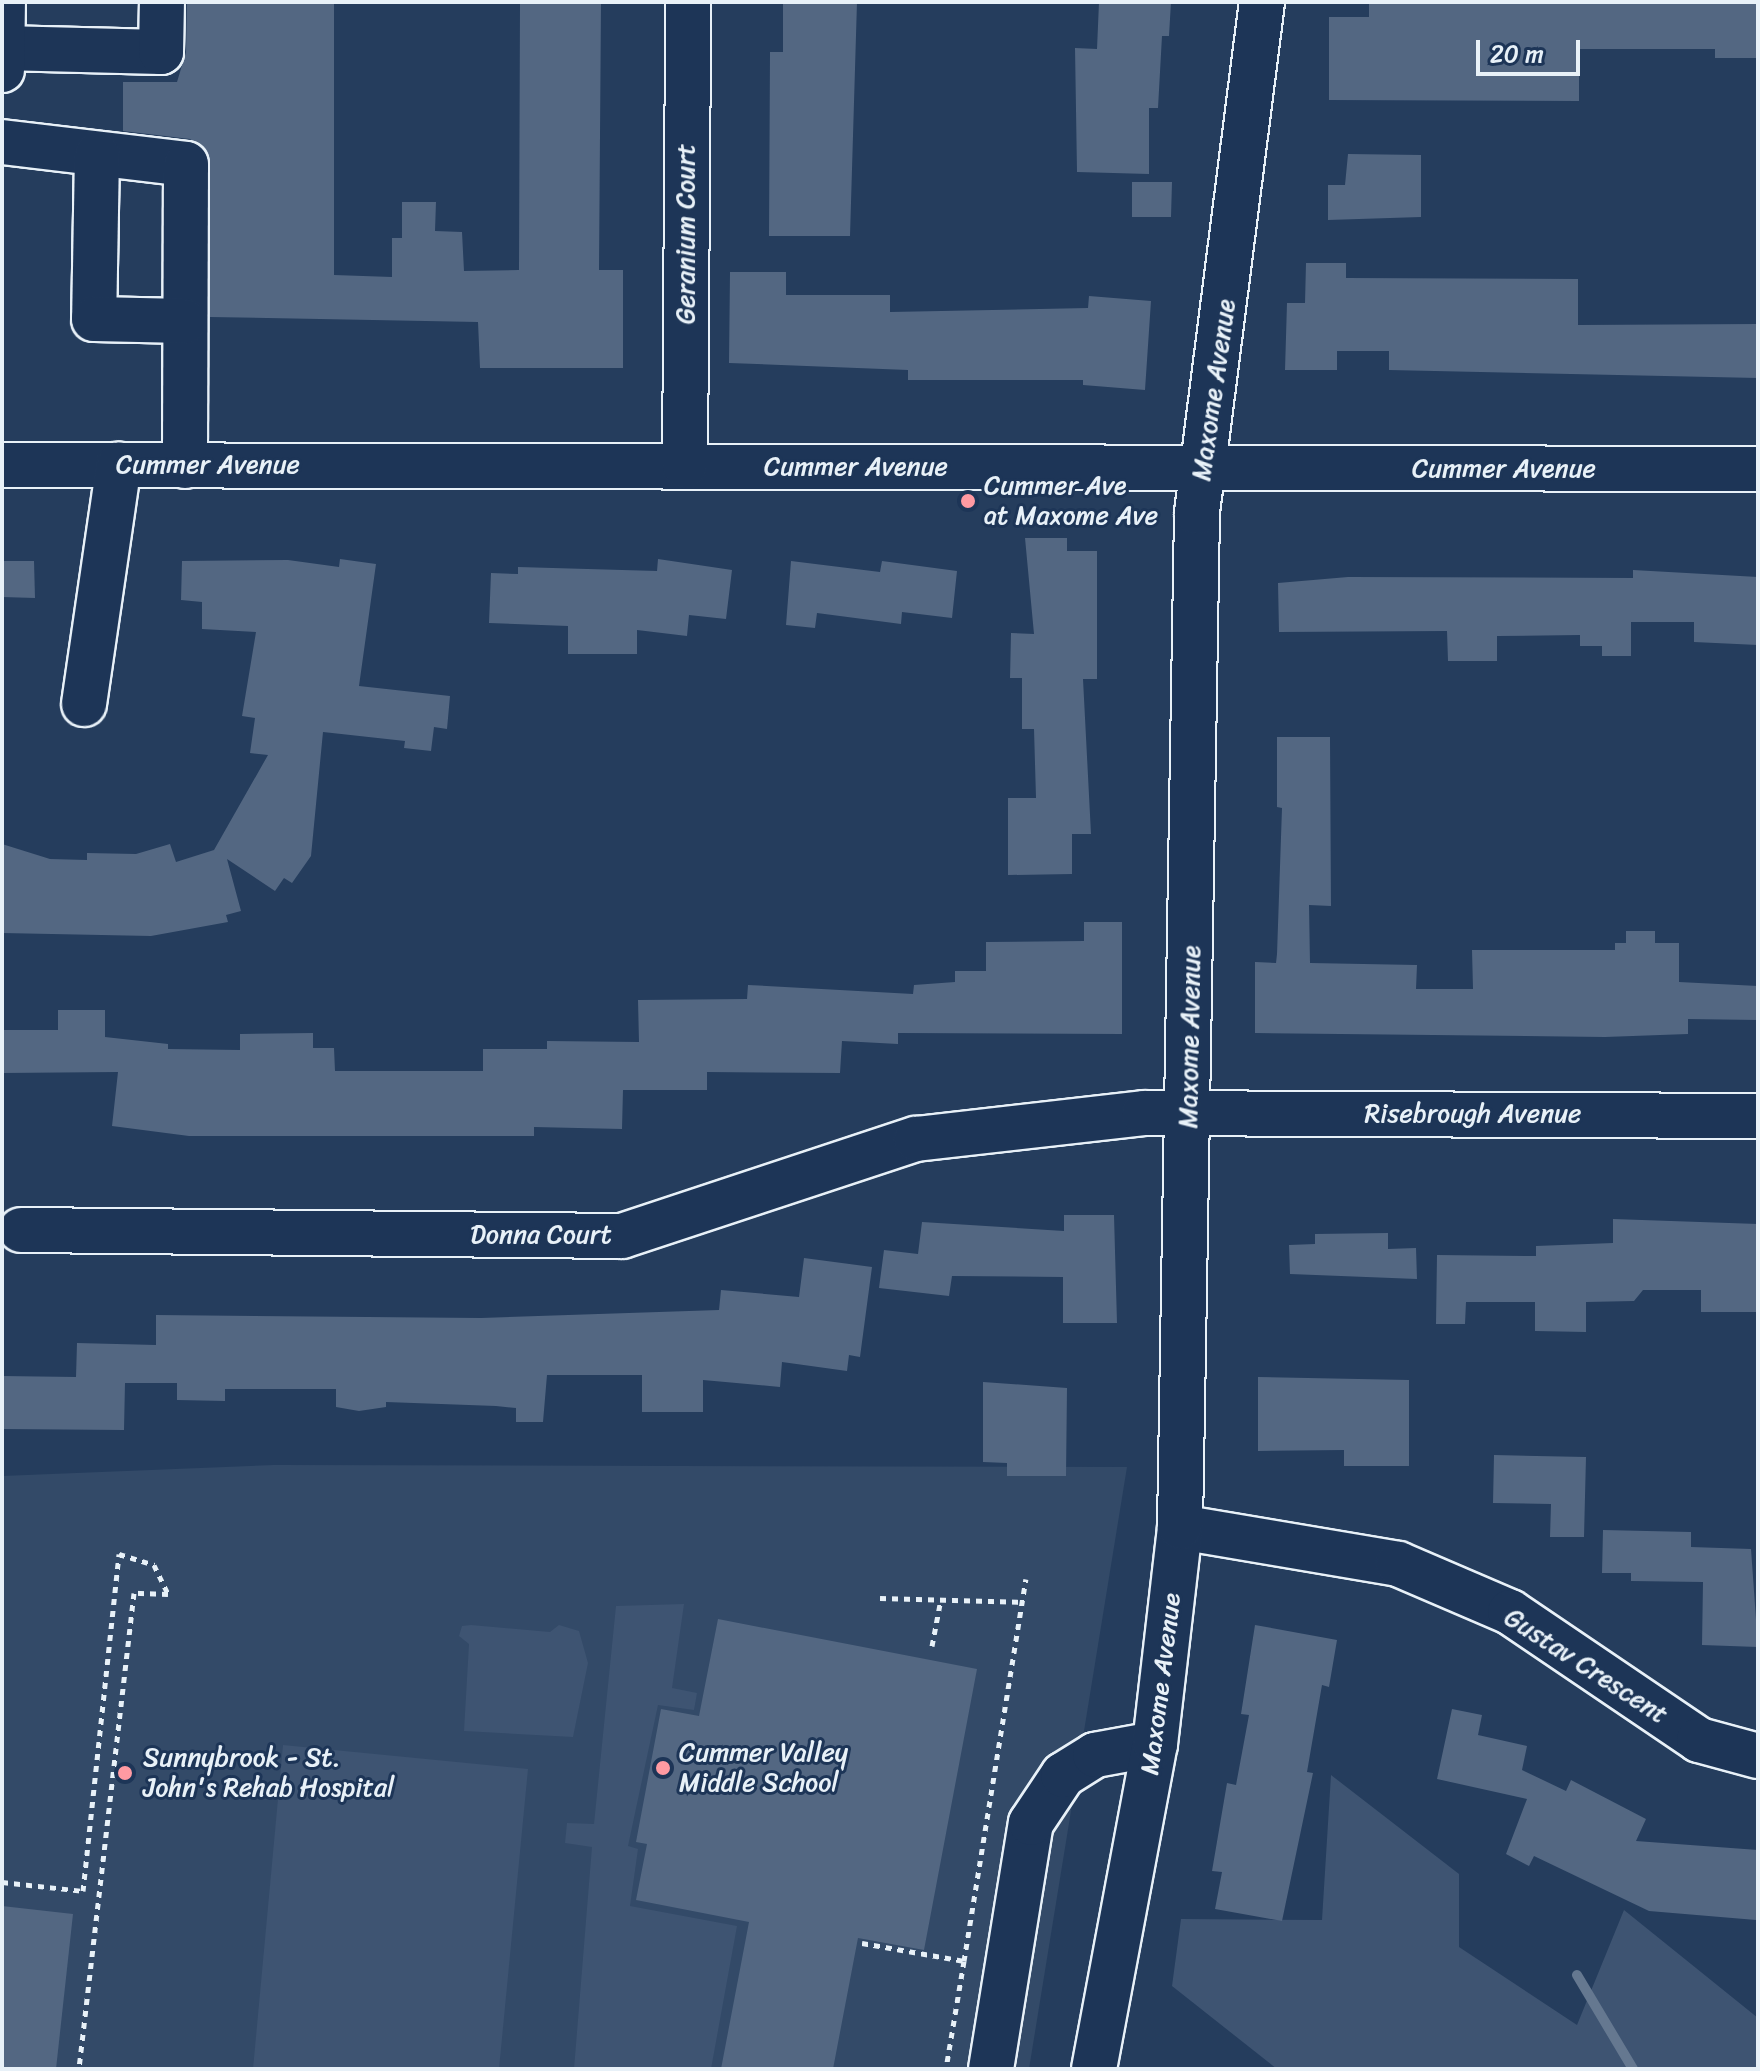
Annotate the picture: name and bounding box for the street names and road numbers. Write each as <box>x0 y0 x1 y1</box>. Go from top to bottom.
street label: Geranium Court <box>670 144 702 324</box>
street label: Maxome Avenue <box>1186 297 1242 483</box>
street label: Cummer Avenue <box>116 449 300 481</box>
street label: Cummer Avenue <box>764 451 948 483</box>
street label: Cummer Avenue <box>1412 453 1596 485</box>
street label: Maxome Avenue <box>1173 945 1207 1129</box>
street label: Risebrough Avenue <box>1365 1098 1581 1130</box>
street label: Donna Court <box>470 1219 612 1251</box>
street label: Maxome Avenue <box>1134 1591 1188 1777</box>
street label: Gustav Crescent <box>1498 1601 1674 1731</box>

